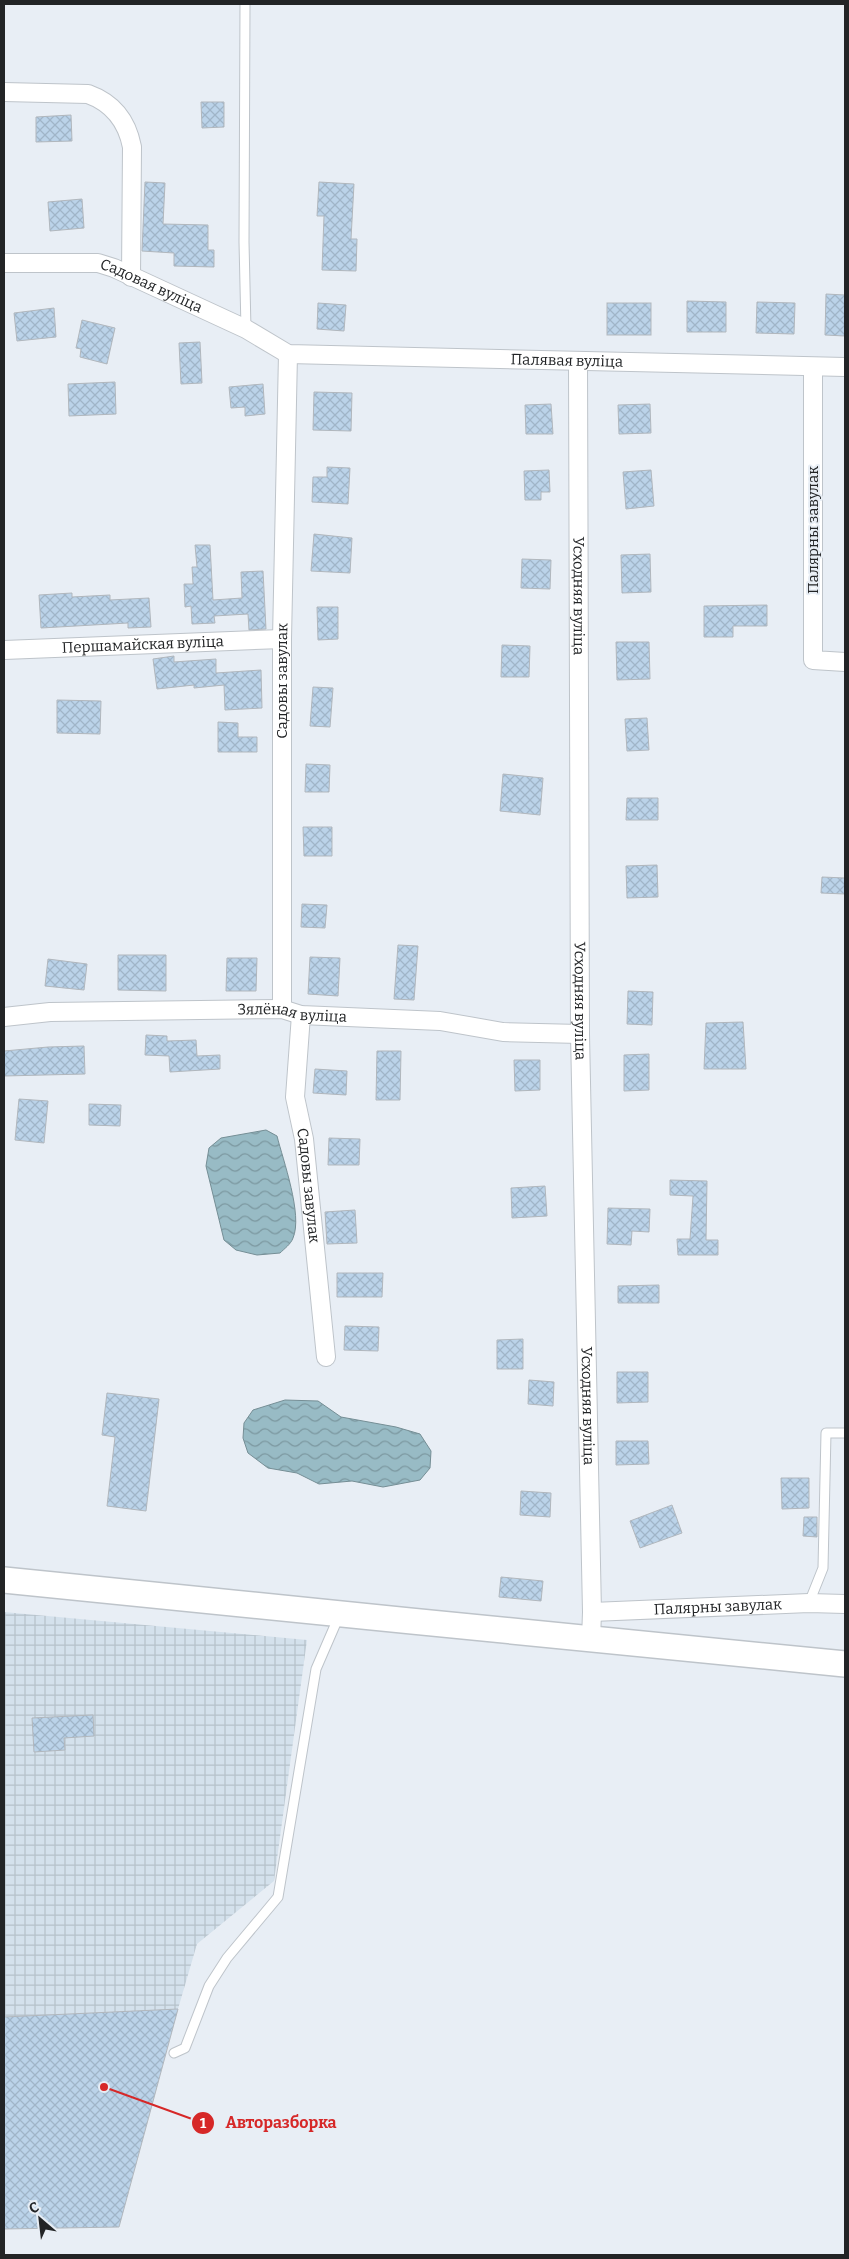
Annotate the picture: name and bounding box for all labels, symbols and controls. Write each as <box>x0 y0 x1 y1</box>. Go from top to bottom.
street label: Садовая вуліца <box>98 255 205 317</box>
street label: Палявая вуліца <box>511 350 623 371</box>
street label: Палярны завулак <box>804 466 822 594</box>
street label: Усходняя вуліца <box>570 537 588 655</box>
street label: Садовы завулак <box>273 623 291 739</box>
street label: Першамайская вуліца <box>62 632 224 657</box>
street label: Усходняя вуліца <box>571 942 590 1060</box>
street label: Зялёная вуліца <box>237 1000 347 1026</box>
street label: Садовы завулак <box>293 1126 323 1244</box>
street label: Усходняя вуліца <box>577 1347 598 1465</box>
street label: Палярны завулак <box>653 1595 782 1618</box>
callout: Авторазборка <box>190 2107 347 2138</box>
text: Авторазборка <box>225 2113 337 2132</box>
text: 1 <box>200 2114 207 2132</box>
north arrow <box>15 2194 65 2244</box>
text: С <box>26 2198 42 2218</box>

